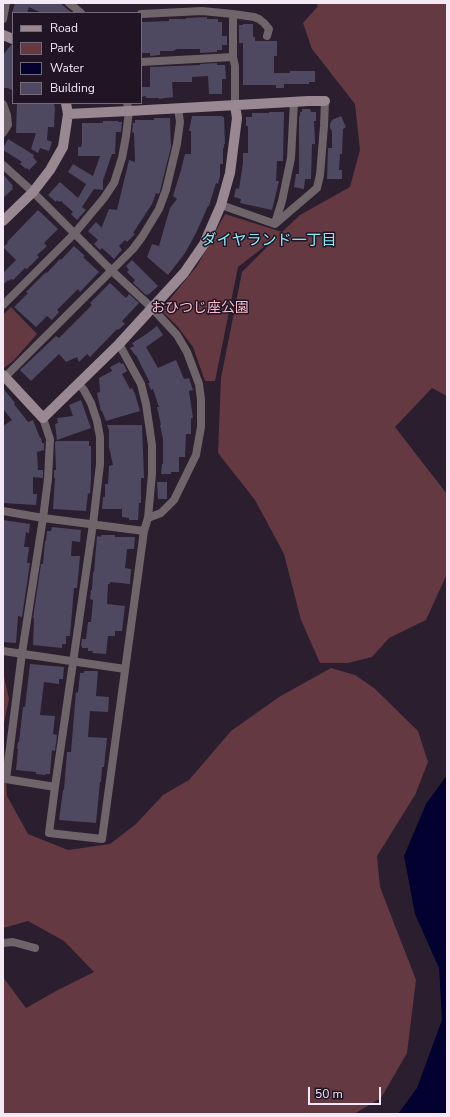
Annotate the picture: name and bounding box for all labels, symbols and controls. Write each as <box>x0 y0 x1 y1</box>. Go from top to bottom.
legend <box>12 12 142 104</box>
text: Road <box>50 20 78 36</box>
text: Park <box>50 40 74 56</box>
text: Water <box>50 60 84 76</box>
text: Building <box>50 80 95 96</box>
district label: ダイヤランド一丁目 <box>202 232 336 250</box>
park label: おひつじ座公園 <box>151 301 249 317</box>
scale bar <box>310 1079 383 1105</box>
text: 50 m <box>315 1086 343 1102</box>

